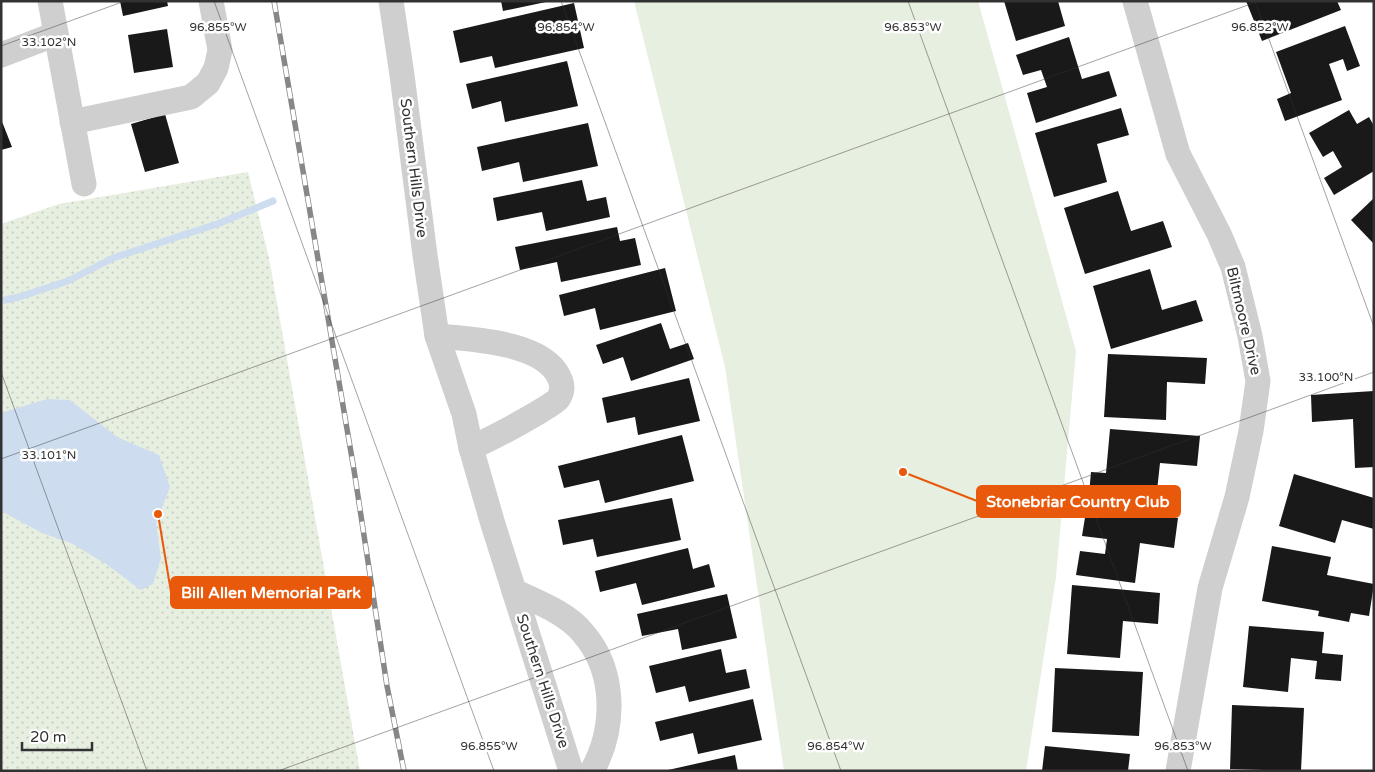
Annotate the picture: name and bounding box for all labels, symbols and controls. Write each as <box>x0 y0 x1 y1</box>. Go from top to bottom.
text: 96.855°W <box>189 20 247 34</box>
text: 96.854°W <box>537 20 595 34</box>
text: 96.853°W <box>884 20 942 34</box>
text: 96.852°W <box>1231 20 1289 34</box>
text: 33.102°N <box>22 35 76 49</box>
street label: Southern Hills Drive <box>397 97 431 239</box>
street label: Biltmoore Drive <box>1223 265 1265 377</box>
text: 33.100°N <box>1299 370 1353 384</box>
text: 33.101°N <box>22 448 76 462</box>
callout: Stonebriar Country Club <box>977 486 1180 517</box>
text: Stonebriar Country Club <box>986 492 1170 512</box>
callout: Bill Allen Memorial Park <box>171 577 371 608</box>
text: Bill Allen Memorial Park <box>181 583 361 603</box>
street label: Southern Hills Drive <box>513 612 573 750</box>
scale bar <box>22 720 92 752</box>
text: 20 m <box>30 728 67 746</box>
text: 96.855°W <box>460 739 518 753</box>
text: 96.854°W <box>807 739 865 753</box>
text: 96.853°W <box>1154 739 1212 753</box>

